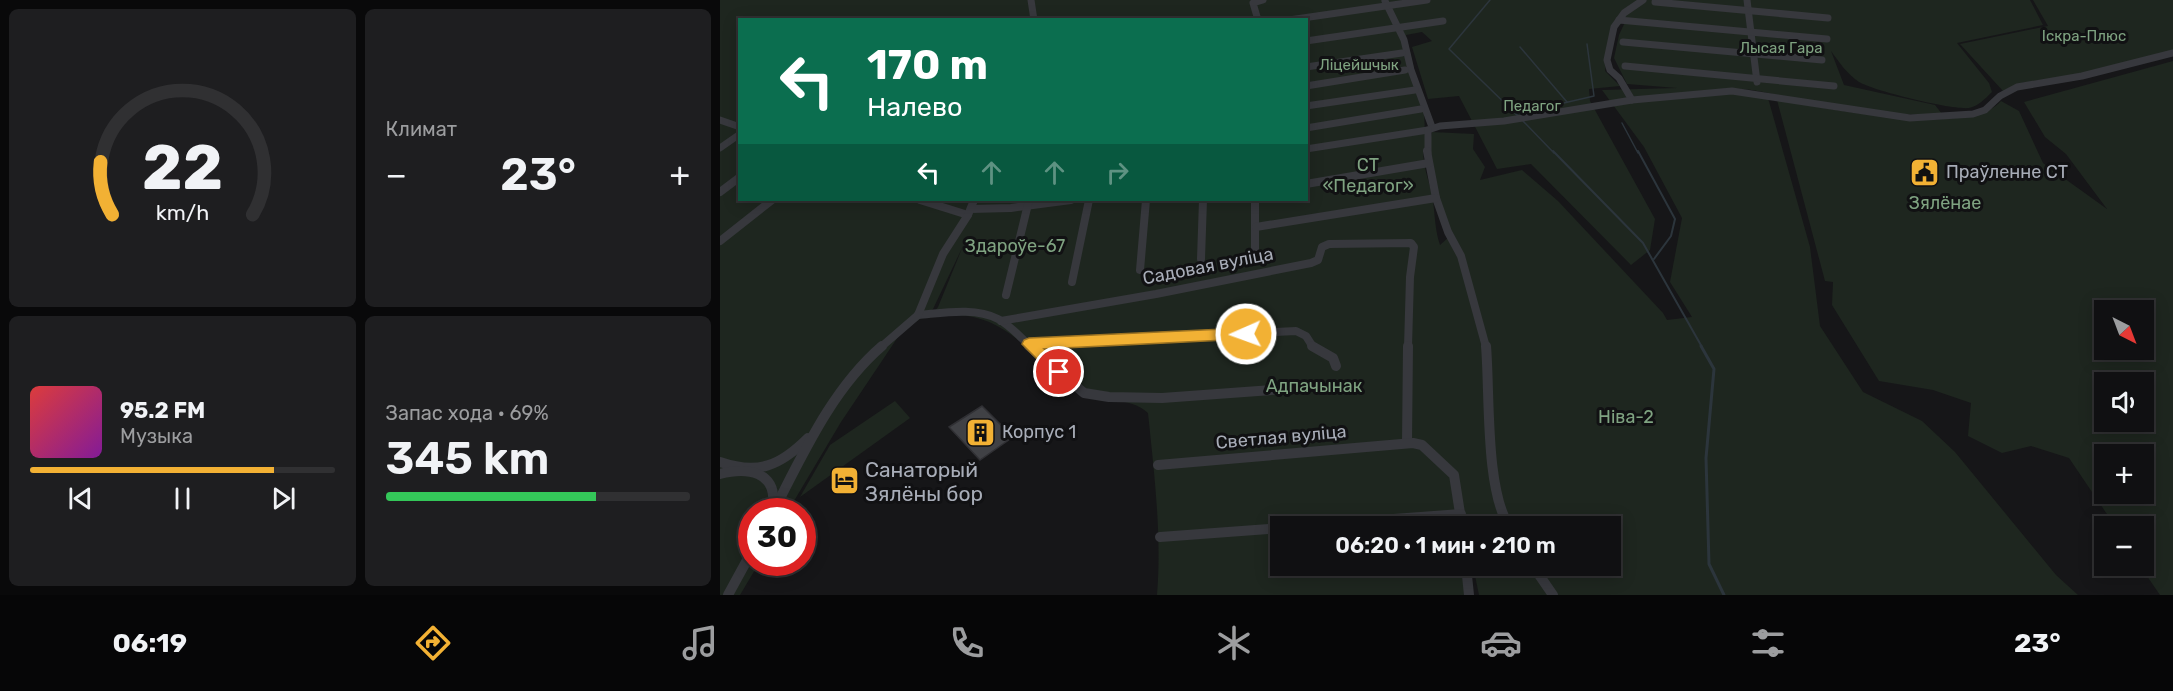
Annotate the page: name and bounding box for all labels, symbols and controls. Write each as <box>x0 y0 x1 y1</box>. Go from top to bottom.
park label: Іскра-Плюс <box>2042 27 2126 45</box>
park label: Лысая Гара <box>1740 39 1822 57</box>
text: 170 m <box>867 40 988 90</box>
icon: left <box>768 42 846 120</box>
park label: Ліцейшчык <box>1319 56 1399 74</box>
text: Налево <box>867 91 963 123</box>
park label: Педагог <box>1503 97 1561 115</box>
text: Климат <box>386 117 457 141</box>
text: 22 <box>142 131 223 205</box>
text: 23° <box>500 148 576 201</box>
park label: СТ «Педагог» <box>1322 154 1414 197</box>
text: − <box>386 155 407 194</box>
text: + <box>669 155 690 194</box>
icon: left <box>912 156 945 189</box>
icon: ahead <box>975 156 1008 189</box>
icon: ahead <box>1038 156 1071 189</box>
icon: right <box>1101 156 1134 189</box>
public building icon: Праўленне СТ <box>1909 156 1941 188</box>
place label: Праўленне СТ <box>1946 161 2068 183</box>
park label: Зялёнае <box>1909 192 1981 214</box>
text: km/h <box>155 200 209 225</box>
park label: Здароўе-67 <box>965 235 1065 257</box>
street label: Садовая вуліца <box>1141 243 1275 289</box>
north arrow <box>2094 300 2154 360</box>
map controls <box>2094 300 2154 576</box>
position arrow <box>1214 302 1278 366</box>
pin <box>1033 346 1084 397</box>
icon: arrive <box>1042 355 1075 388</box>
button: sound <box>2094 372 2154 432</box>
park label: Адпачынак <box>1266 375 1363 397</box>
text: 95.2 FM <box>120 397 205 424</box>
text: Запас хода · 69% <box>386 401 549 425</box>
park label: Ніва-2 <box>1598 406 1654 428</box>
building icon: Корпус 1 <box>965 416 997 448</box>
street label: Светлая вуліца <box>1215 420 1347 454</box>
place label: Корпус 1 <box>1002 421 1076 443</box>
text: Музыка <box>120 424 193 448</box>
text: 345 km <box>386 432 549 485</box>
button: + <box>2094 444 2154 504</box>
place label: Санаторый Зялёны бор <box>865 457 983 506</box>
hotel icon: Санаторый Зялёны бор <box>828 465 860 497</box>
icon: previous <box>64 482 97 515</box>
icon: pause <box>166 482 199 515</box>
icon: next <box>267 482 300 515</box>
speed limit sign: 30 <box>738 498 816 576</box>
button: − <box>2094 516 2154 576</box>
text: 06:20 · 1 мин · 210 m <box>1335 532 1556 559</box>
icon: directions <box>412 622 454 664</box>
icon: music <box>679 622 721 664</box>
icon: phone <box>946 622 988 664</box>
icon: climate <box>1213 622 1255 664</box>
icon: car <box>1480 622 1522 664</box>
icon: filters <box>1747 622 1789 664</box>
text: 06:19 <box>113 627 187 659</box>
text: 23° <box>2014 627 2061 659</box>

